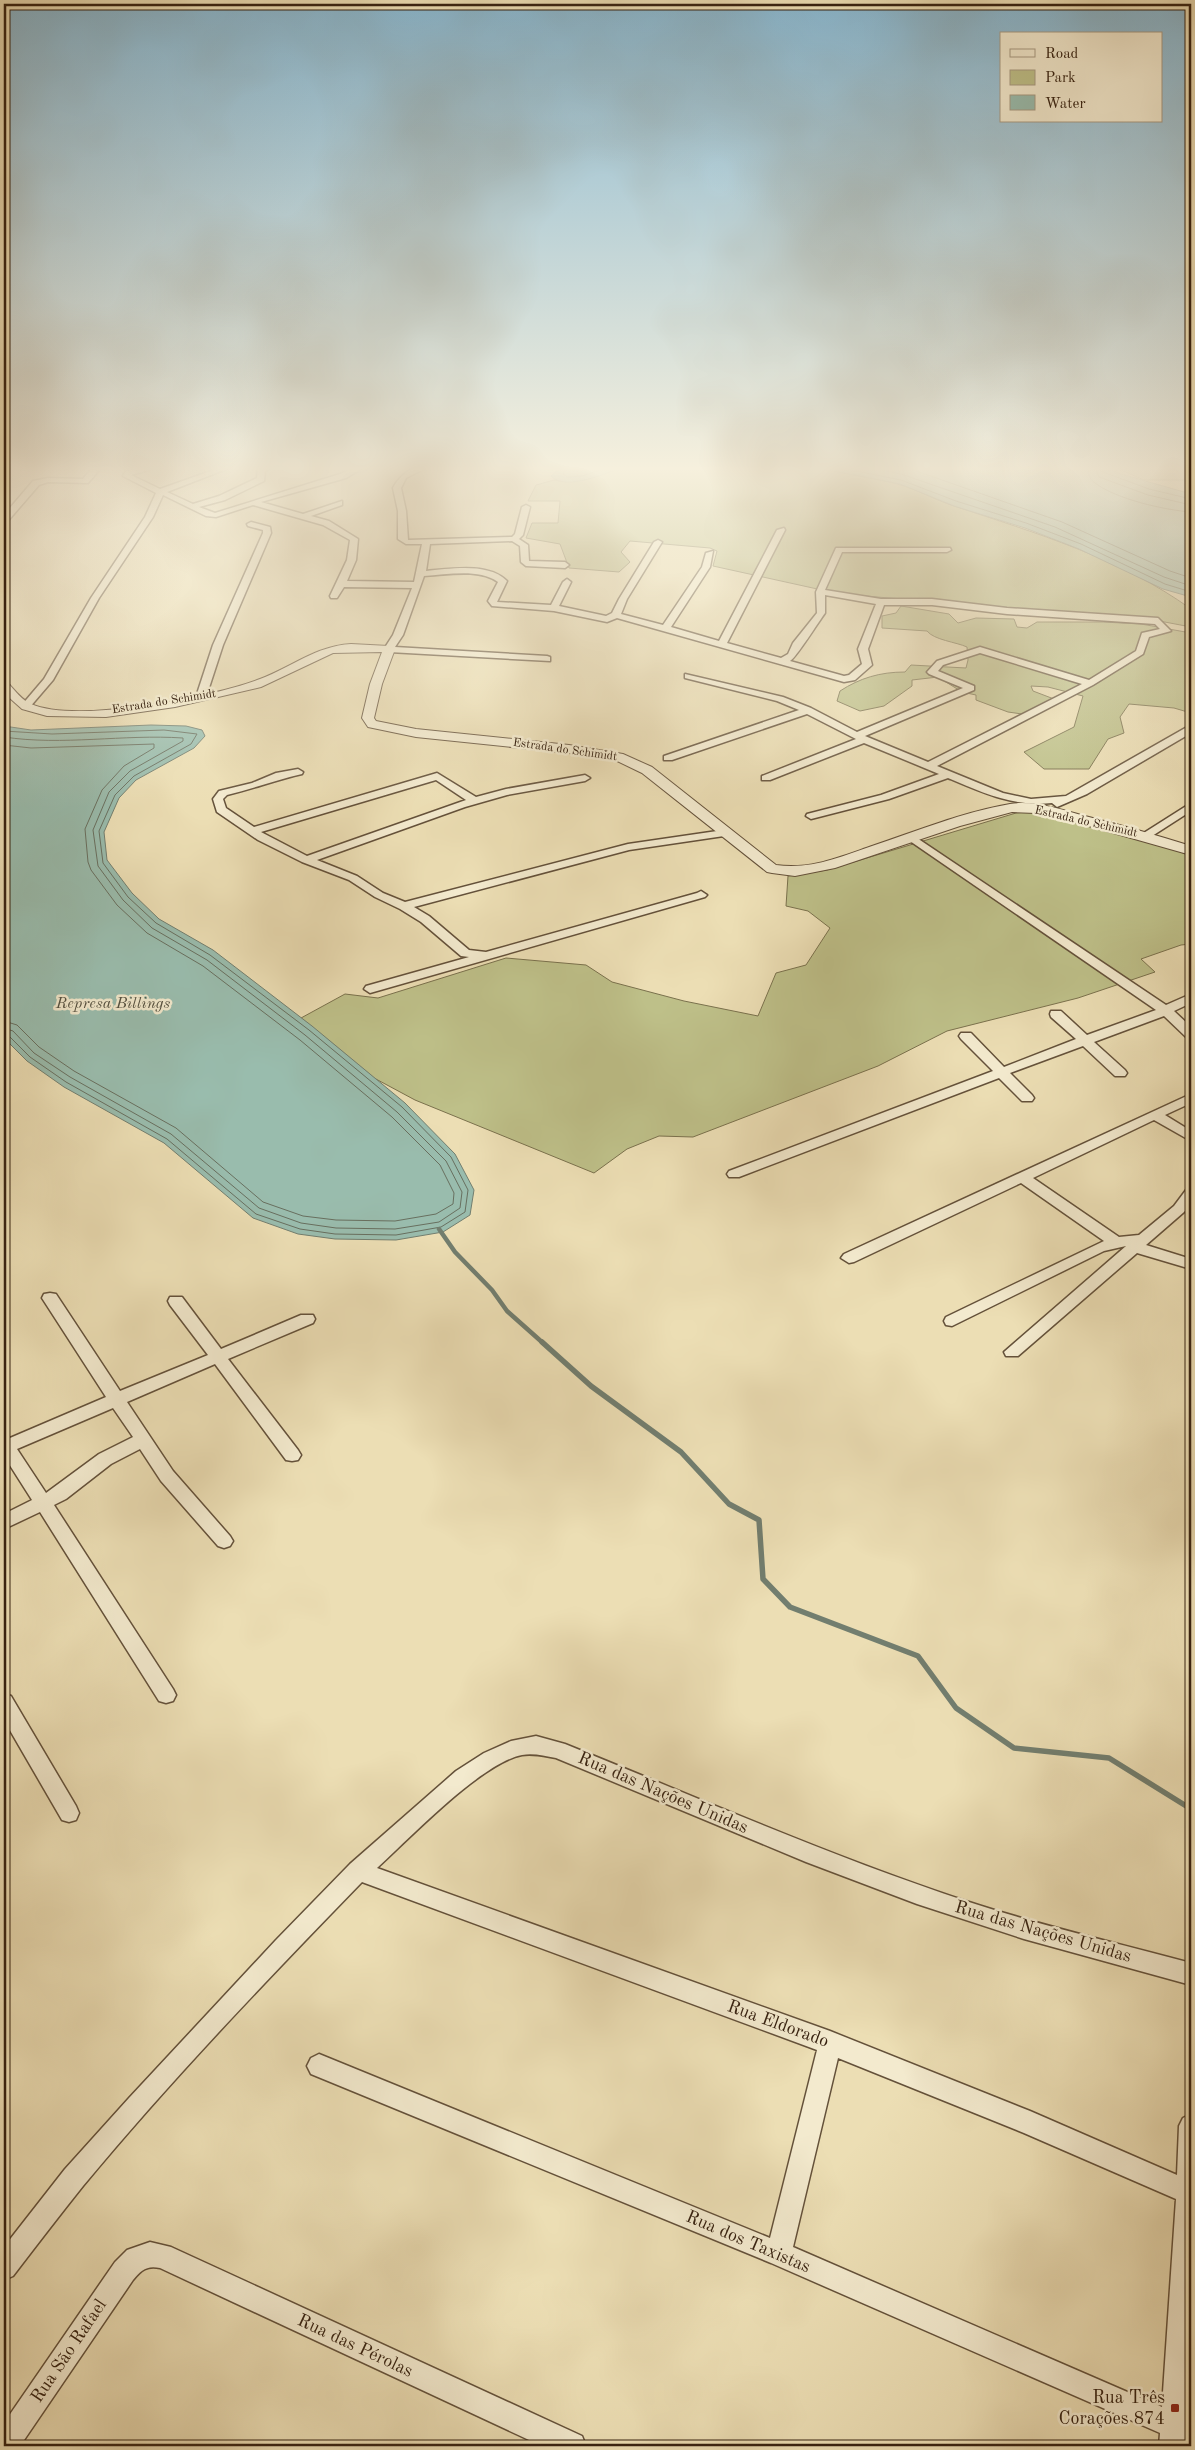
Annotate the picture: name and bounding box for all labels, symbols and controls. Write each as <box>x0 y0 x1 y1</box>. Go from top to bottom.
legend <box>1000 32 1162 122</box>
text: Road <box>1045 47 1079 62</box>
text: Park <box>1045 71 1076 86</box>
text: Water <box>1045 97 1086 112</box>
street label: Estrada do Schimidt <box>111 688 217 716</box>
street label: Estrada do Schimidt <box>512 737 618 763</box>
street label: Estrada do Schimidt <box>1033 804 1139 840</box>
water label: Represa Billings <box>55 996 171 1012</box>
street label: Rua das Nações Unidas <box>575 1749 751 1837</box>
street label: Rua das Nações Unidas <box>953 1898 1134 1966</box>
street label: Rua Eldorado <box>725 1997 831 2051</box>
street label: Rua dos Taxistas <box>683 2208 813 2276</box>
street label: Rua São Rafael <box>28 2296 110 2406</box>
street label: Rua das Pérolas <box>295 2311 416 2381</box>
place label: Rua Três Corações 874 <box>1059 2389 1165 2428</box>
marker: Rua Três Corações 874 <box>1169 2402 1181 2414</box>

